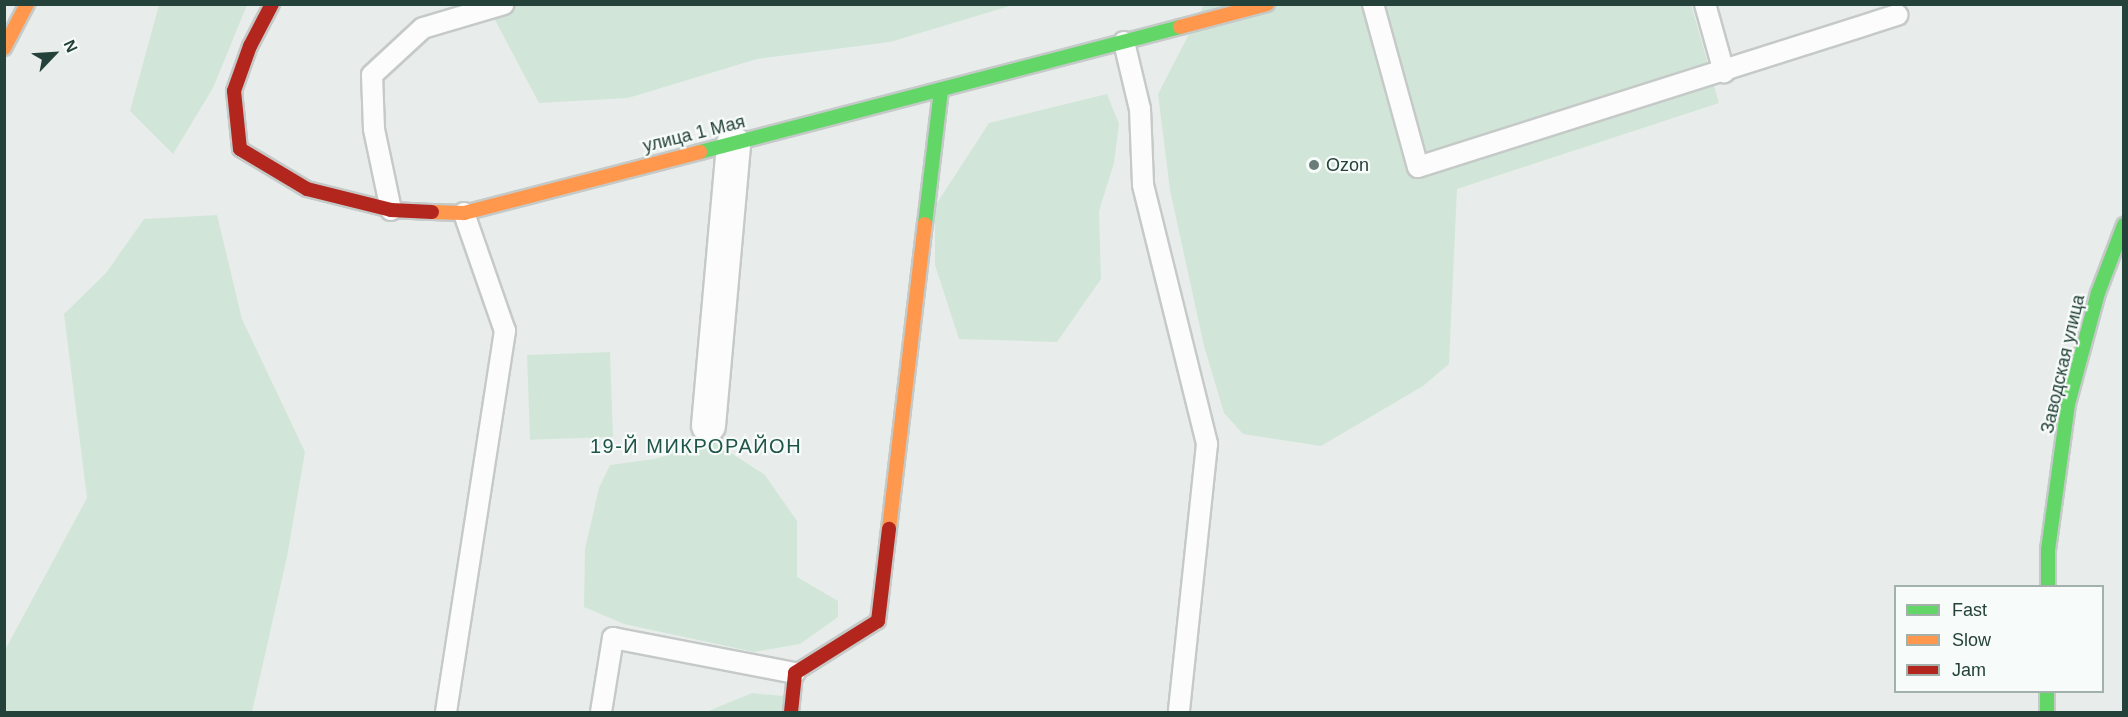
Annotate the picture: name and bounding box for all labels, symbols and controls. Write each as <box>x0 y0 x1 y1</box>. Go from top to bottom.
north arrow <box>24 24 84 84</box>
text: N <box>61 37 81 55</box>
street label: улица 1 Мая <box>641 111 747 157</box>
place label: Ozon <box>1326 154 1369 176</box>
marker: Ozon <box>1307 158 1321 172</box>
street label: Заводская улица <box>2037 292 2089 436</box>
district label: 19-Й МИКРОРАЙОН <box>590 434 802 458</box>
legend <box>1894 585 2104 693</box>
text: Fast <box>1952 600 1987 620</box>
text: Slow <box>1952 630 1991 650</box>
text: Jam <box>1952 660 1986 680</box>

